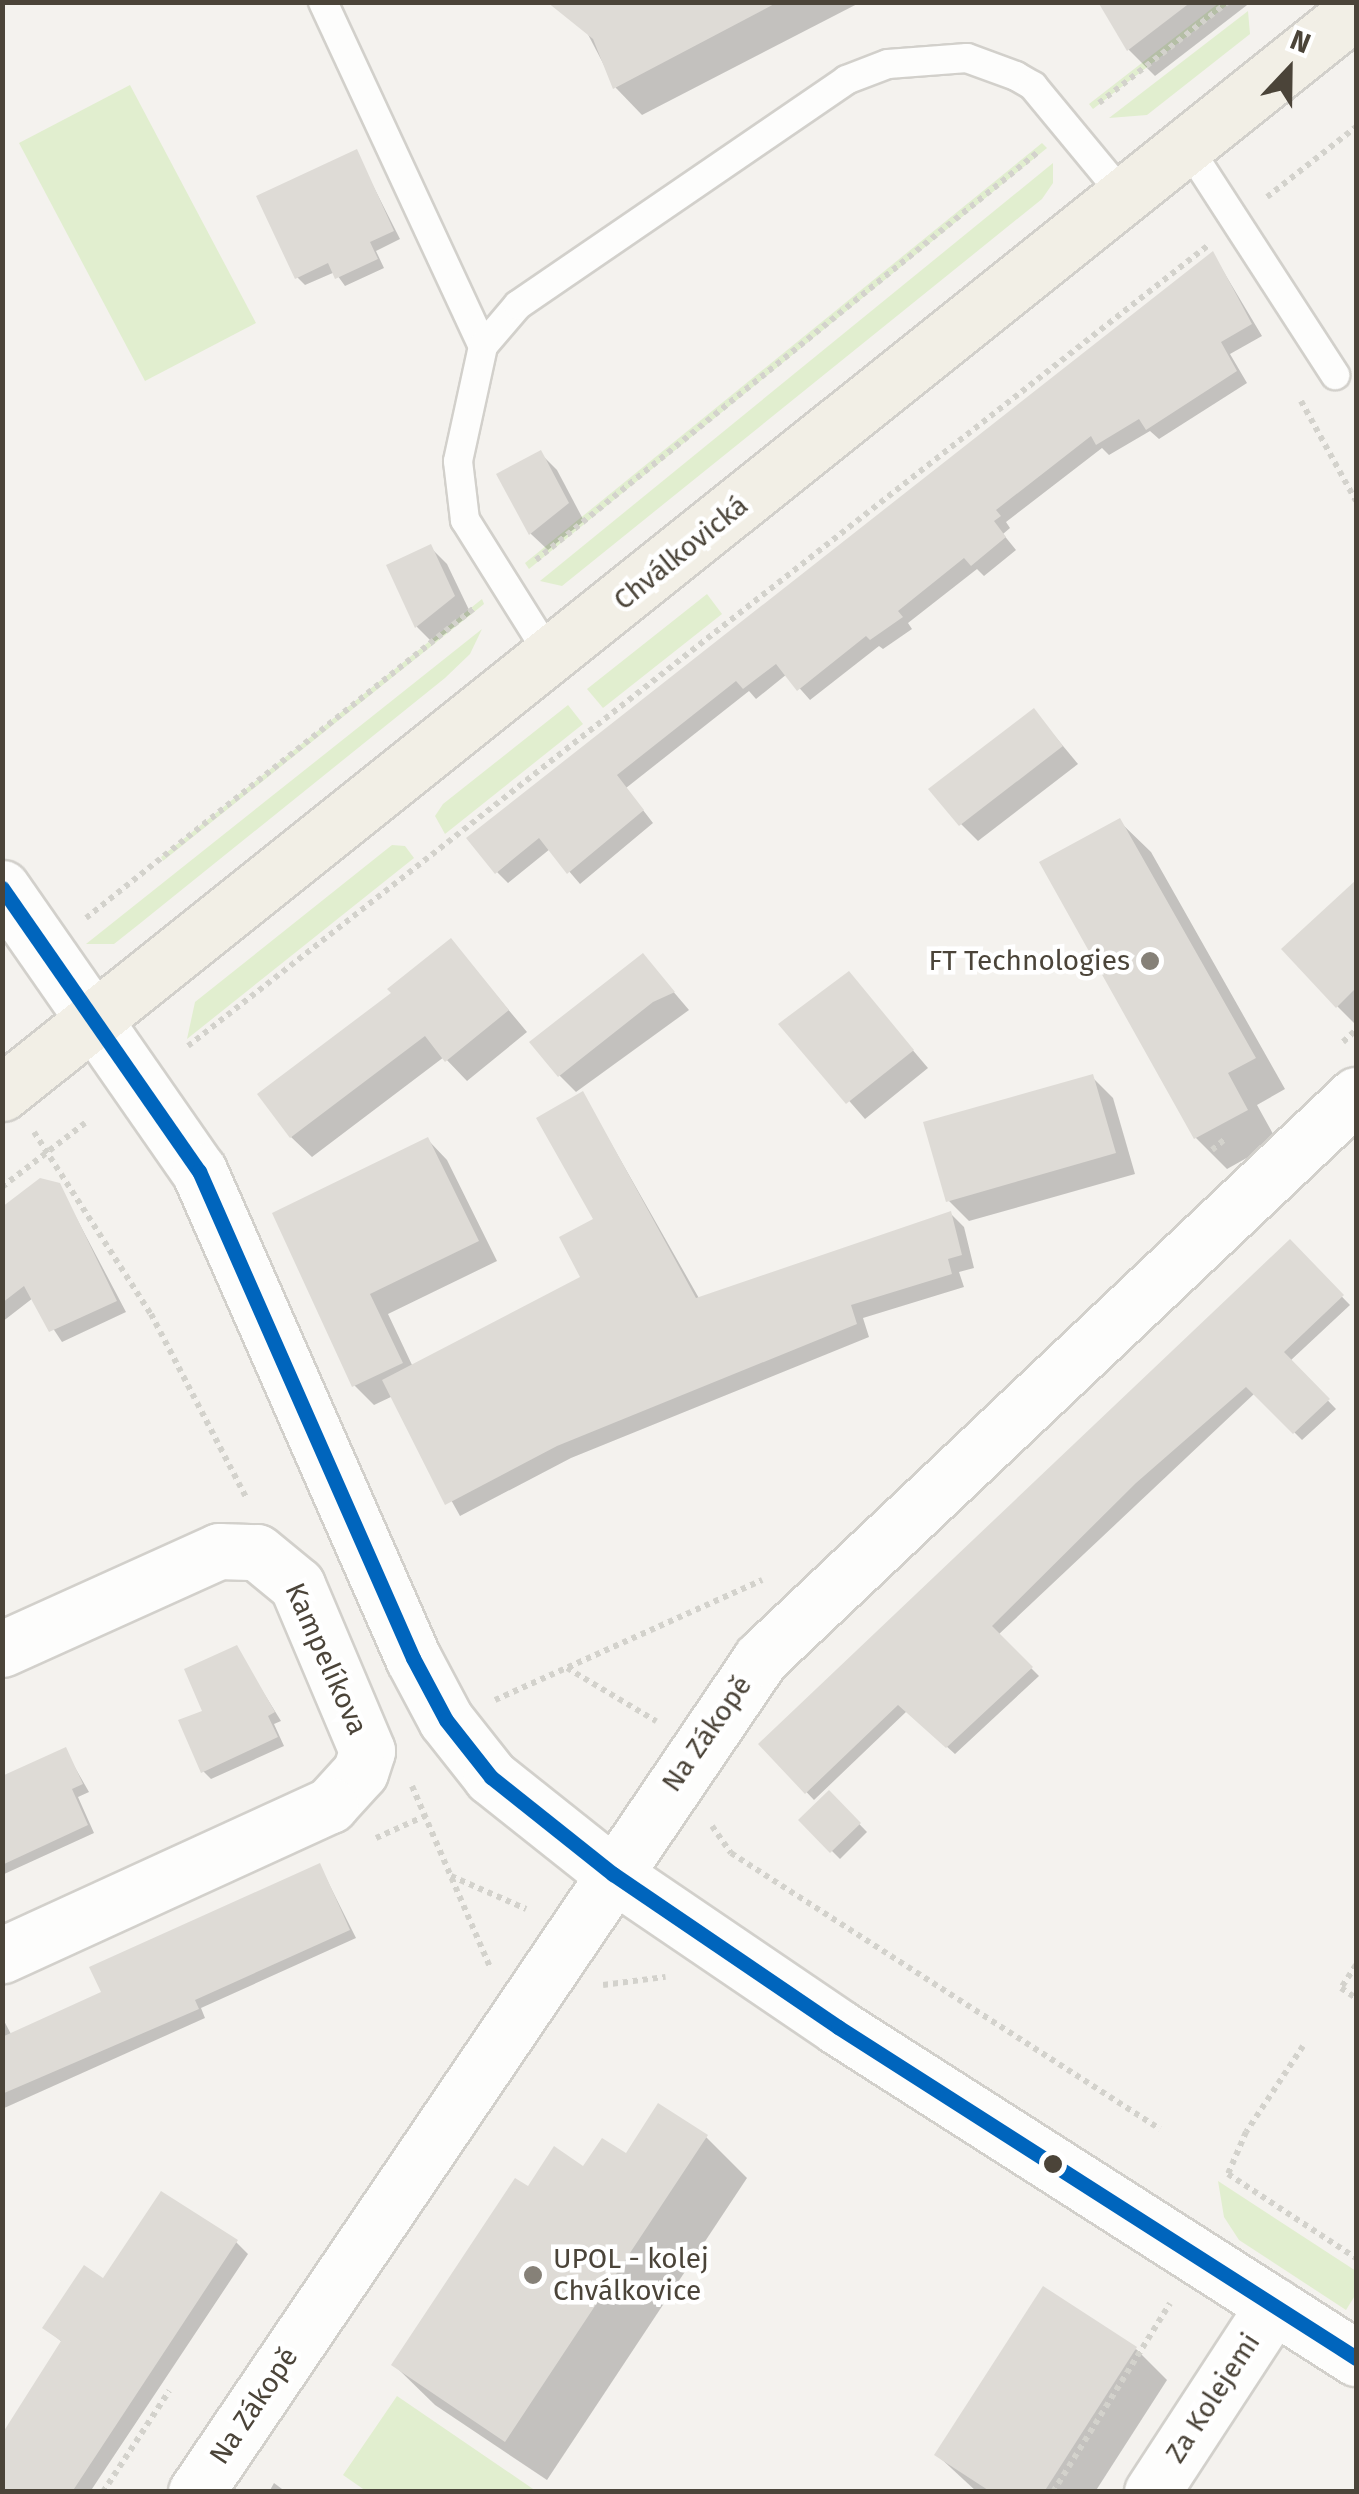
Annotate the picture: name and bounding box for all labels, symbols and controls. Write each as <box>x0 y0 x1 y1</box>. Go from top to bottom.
north arrow <box>1239 20 1339 120</box>
text: N <box>1286 23 1315 60</box>
street label: Chválkovická <box>607 489 755 617</box>
place label: FT Technologies <box>928 944 1130 978</box>
marker: FT Technologies <box>1139 950 1161 972</box>
street label: Kampelíkova <box>278 1578 374 1740</box>
street label: Na Zákopě <box>655 1670 759 1798</box>
unlabelled marker <box>1043 2154 1063 2174</box>
place label: UPOL - kolej Chválkovice <box>553 2242 709 2308</box>
marker: UPOL - kolej Chválkovice <box>522 2264 544 2286</box>
street label: Za Kolejemi <box>1159 2327 1267 2469</box>
street label: Na Zákopě <box>203 2341 305 2471</box>

